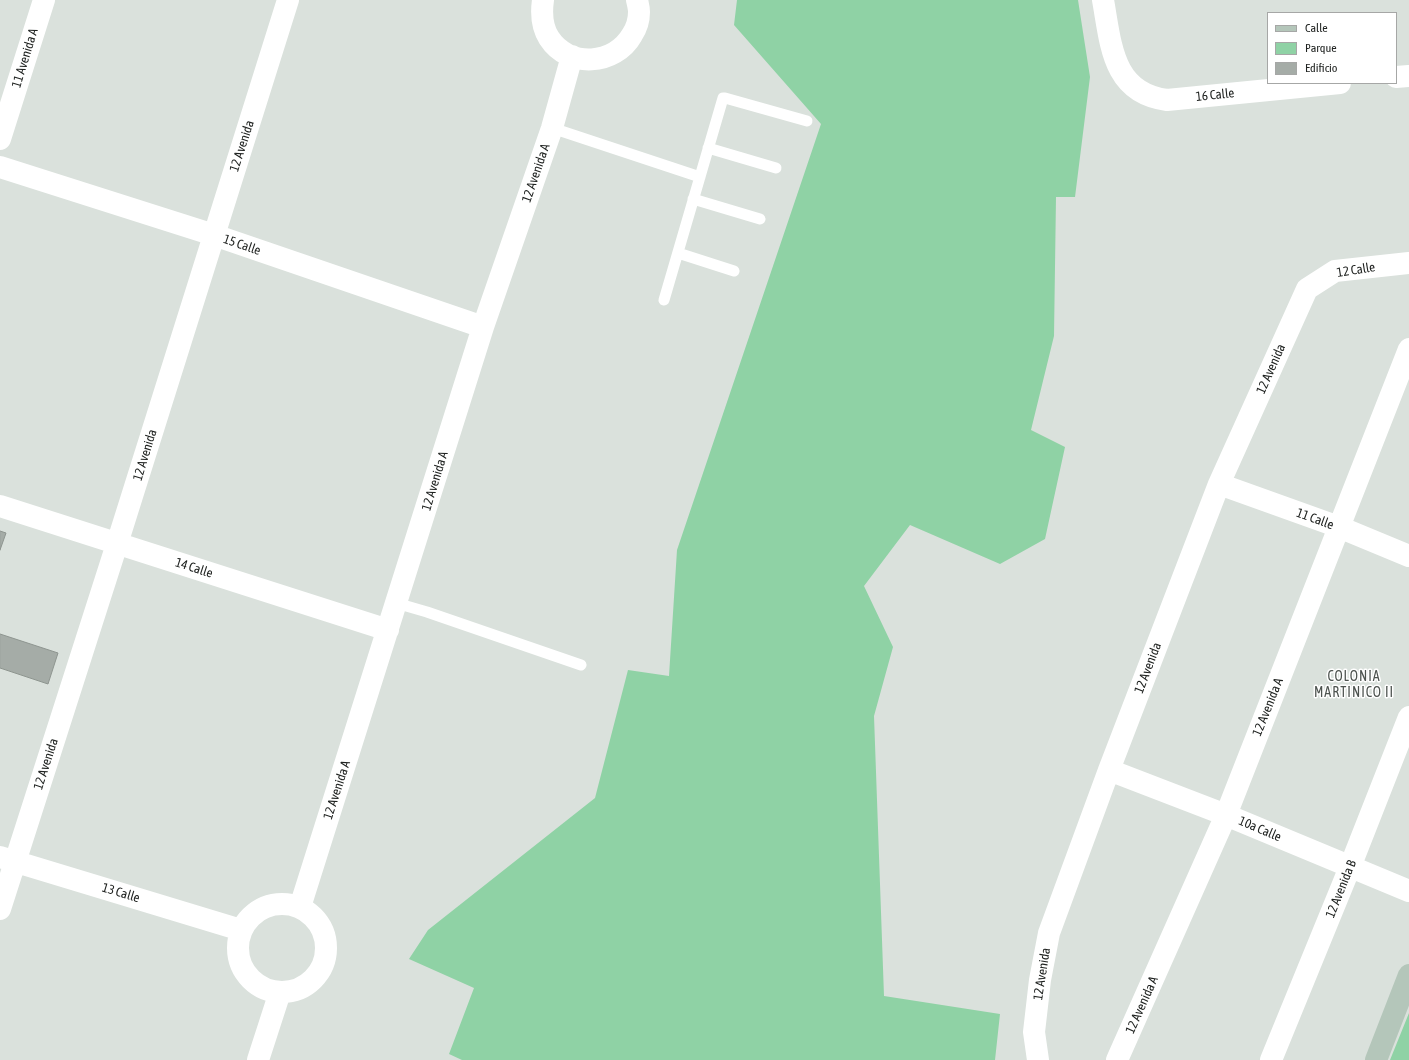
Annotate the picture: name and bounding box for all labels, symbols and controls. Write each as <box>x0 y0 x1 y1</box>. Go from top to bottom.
legend <box>1267 12 1397 84</box>
text: Calle <box>1305 21 1328 35</box>
street label: 11 Avenida A <box>9 26 41 90</box>
text: Parque <box>1305 41 1337 55</box>
text: Edificio <box>1305 61 1337 75</box>
street label: 16 Calle <box>1195 85 1235 105</box>
street label: 12 Avenida <box>226 118 258 174</box>
street label: 12 Avenida A <box>519 142 553 204</box>
street label: 15 Calle <box>221 231 263 259</box>
street label: 12 Calle <box>1336 259 1376 281</box>
street label: 12 Avenida <box>1253 342 1289 396</box>
street label: 12 Avenida <box>130 427 160 483</box>
street label: 12 Avenida A <box>419 449 451 513</box>
street label: 11 Calle <box>1294 505 1336 533</box>
street label: 14 Calle <box>173 555 215 581</box>
street label: 12 Avenida <box>1131 640 1165 696</box>
district label: COLONIA MARTINICO II <box>1314 669 1394 702</box>
street label: 12 Avenida A <box>1249 676 1287 738</box>
street label: 12 Avenida <box>30 736 62 792</box>
street label: 12 Avenida A <box>320 759 354 821</box>
street label: 10a Calle <box>1236 813 1284 845</box>
street label: 12 Avenida B <box>1322 858 1360 920</box>
street label: 13 Calle <box>100 880 142 906</box>
street label: 12 Avenida <box>1030 947 1054 1001</box>
street label: 12 Avenida A <box>1122 974 1162 1036</box>

